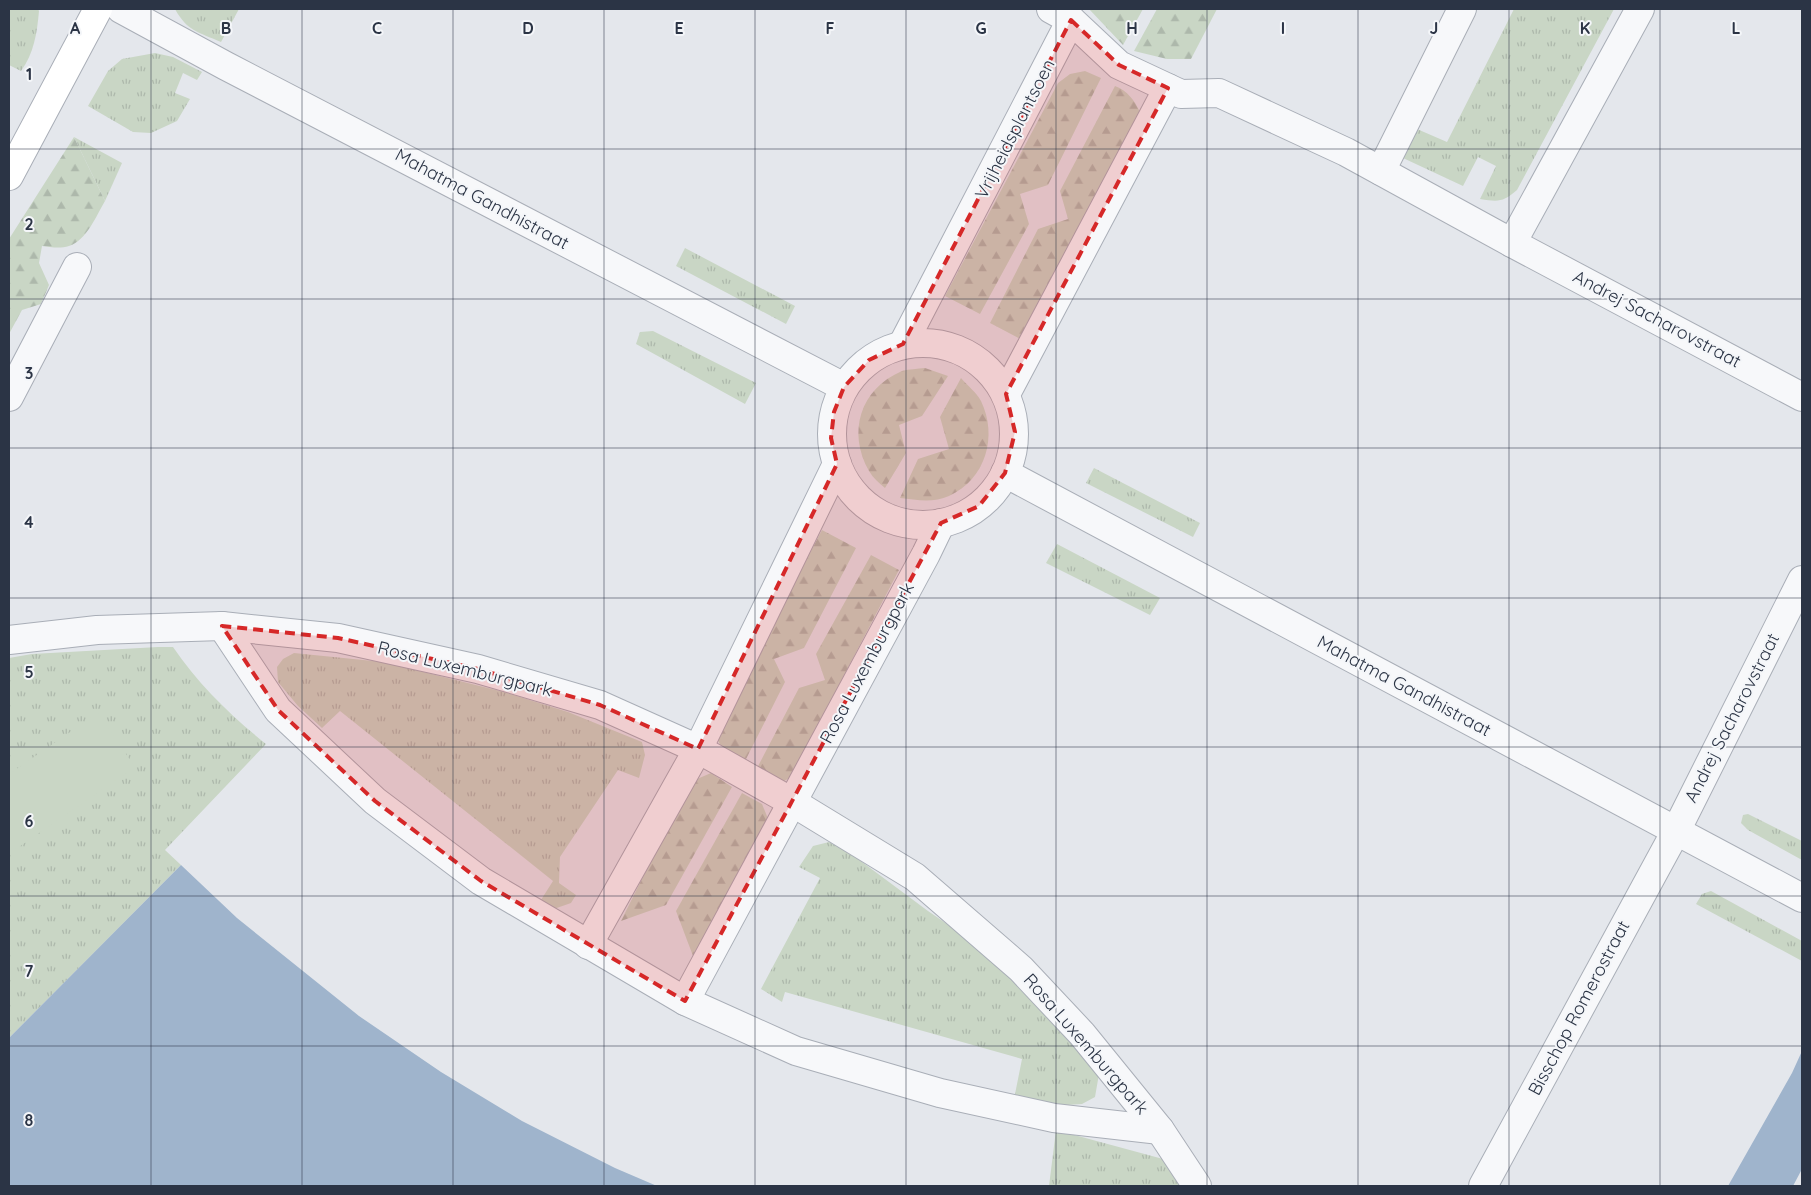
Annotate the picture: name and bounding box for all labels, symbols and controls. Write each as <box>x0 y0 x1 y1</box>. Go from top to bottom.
text: A <box>70 18 81 38</box>
text: B <box>221 18 231 38</box>
text: C <box>372 18 382 38</box>
text: D <box>522 18 534 38</box>
text: E <box>674 18 684 38</box>
text: F <box>826 18 835 38</box>
text: G <box>975 18 987 38</box>
text: H <box>1126 18 1138 38</box>
text: I <box>1281 18 1285 38</box>
text: J <box>1430 18 1438 38</box>
text: K <box>1580 18 1590 38</box>
text: L <box>1732 18 1741 38</box>
street label: Vrijheidsplantsoen <box>969 55 1060 202</box>
text: 1 <box>26 64 32 84</box>
street label: Mahatma Gandhistraat <box>391 143 573 254</box>
text: 2 <box>24 214 34 234</box>
street label: Andrej Sacharovstraat <box>1569 265 1745 373</box>
text: 3 <box>25 363 33 383</box>
text: 4 <box>24 512 34 532</box>
street label: Rosa Luxemburgpark <box>814 578 919 747</box>
street label: Andrej Sacharovstraat <box>1679 629 1784 806</box>
street label: Mahatma Gandhistraat <box>1313 630 1495 741</box>
street label: Rosa Luxemburgpark <box>375 636 555 701</box>
text: 5 <box>24 662 34 682</box>
text: 6 <box>25 811 34 831</box>
street label: Bisschop Romerostraat <box>1523 916 1634 1099</box>
text: 7 <box>25 961 34 981</box>
street label: Rosa Luxemburgpark <box>1019 968 1154 1119</box>
text: 8 <box>25 1110 34 1130</box>

